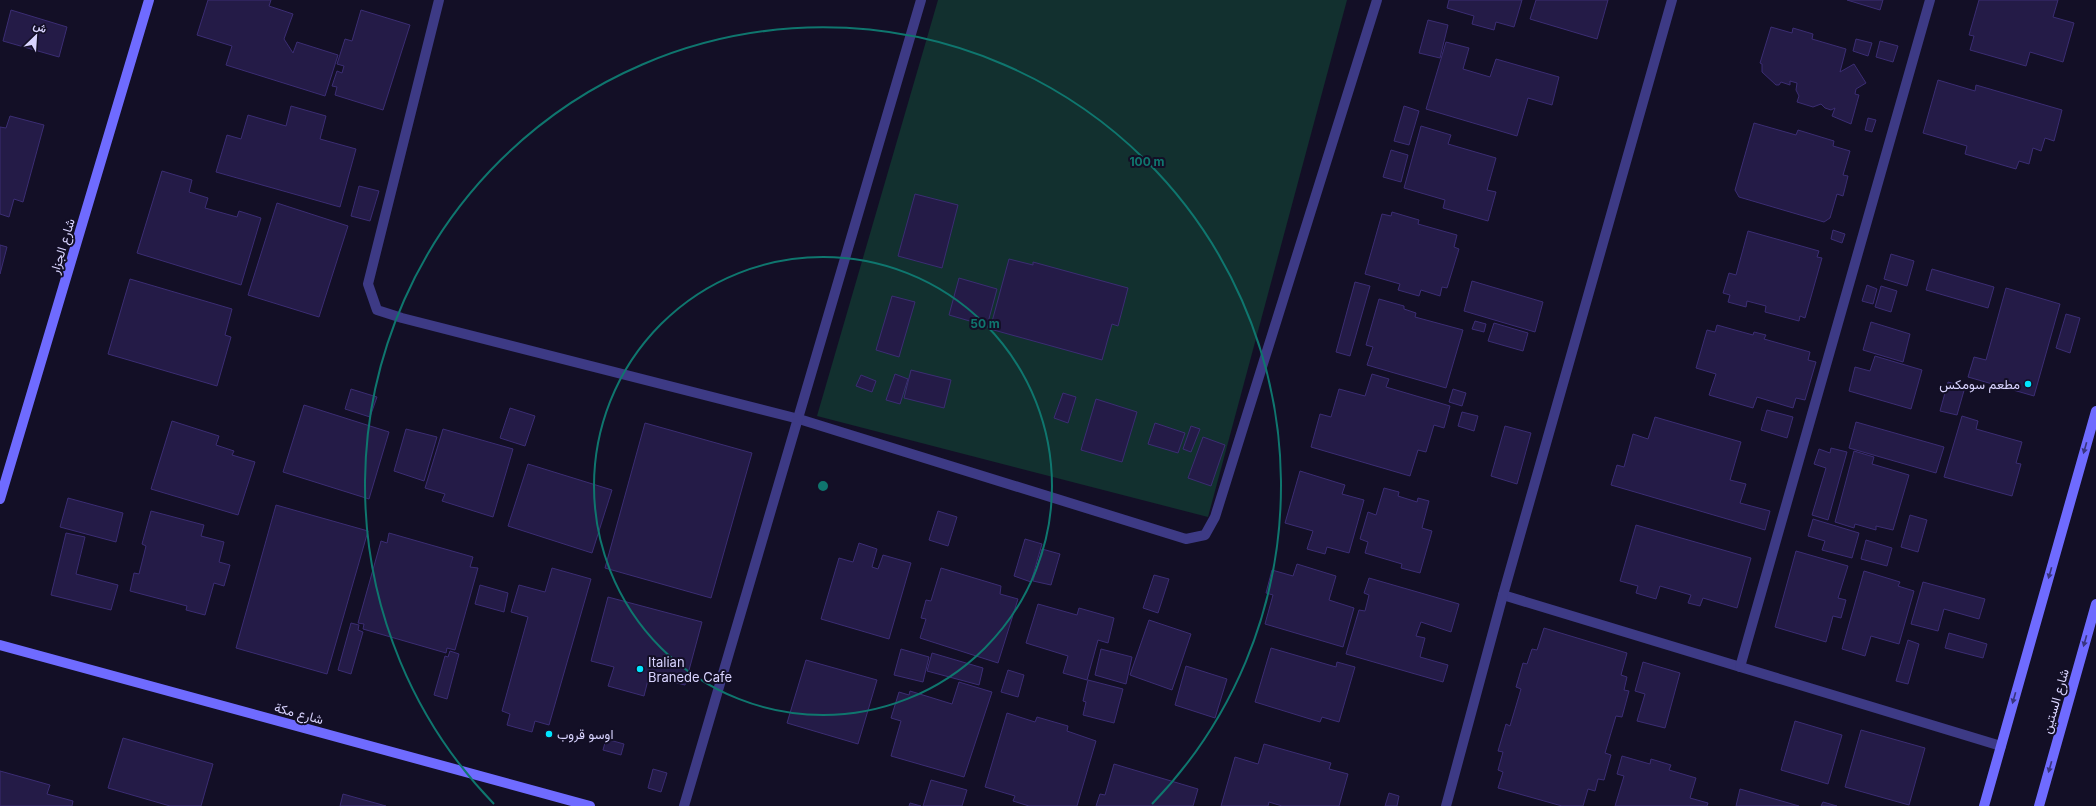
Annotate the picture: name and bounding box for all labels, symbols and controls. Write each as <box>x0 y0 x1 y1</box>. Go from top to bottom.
north arrow <box>16 16 56 56</box>
text: ش <box>31 18 49 36</box>
text: 100 m <box>1129 154 1165 169</box>
street label: شارع الجزار <box>46 216 80 277</box>
text: 50 m <box>970 316 1000 331</box>
place label: مطعم سومكس <box>1939 376 2020 393</box>
marker: مطعم سومكس <box>2023 379 2033 389</box>
one-way arrow <box>2082 443 2088 455</box>
centre of rings <box>816 479 830 493</box>
one-way arrow <box>2047 568 2053 580</box>
one-way arrow <box>2082 635 2088 648</box>
place label: Italian Branede Cafe <box>648 654 732 685</box>
marker: Italian Branede Cafe <box>635 664 645 674</box>
street label: شارع الستين <box>2038 667 2074 736</box>
one-way arrow <box>2011 693 2017 705</box>
street label: شارع مكة <box>272 699 325 729</box>
place label: اوسو قروب <box>557 726 613 743</box>
marker: اوسو قروب <box>544 729 554 739</box>
one-way arrow <box>2047 761 2053 773</box>

